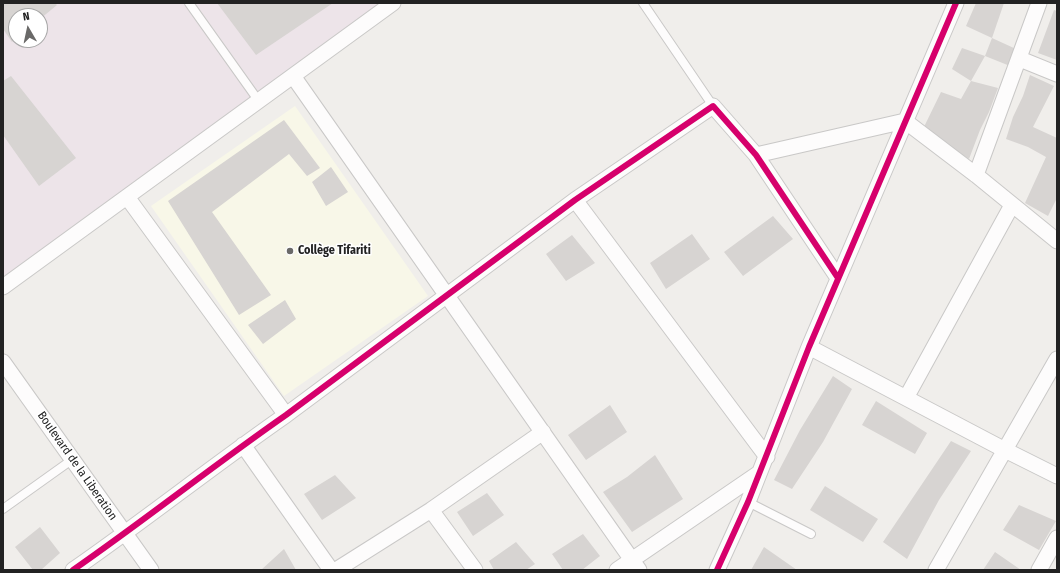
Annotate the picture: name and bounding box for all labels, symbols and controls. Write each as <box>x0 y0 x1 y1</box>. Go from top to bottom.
north arrow <box>8 8 48 48</box>
text: N <box>22 10 30 24</box>
place label: Collège Tifariti <box>298 244 371 258</box>
marker: Collège Tifariti <box>285 246 295 256</box>
street label: Boulevard de la Liberation <box>34 409 120 523</box>

